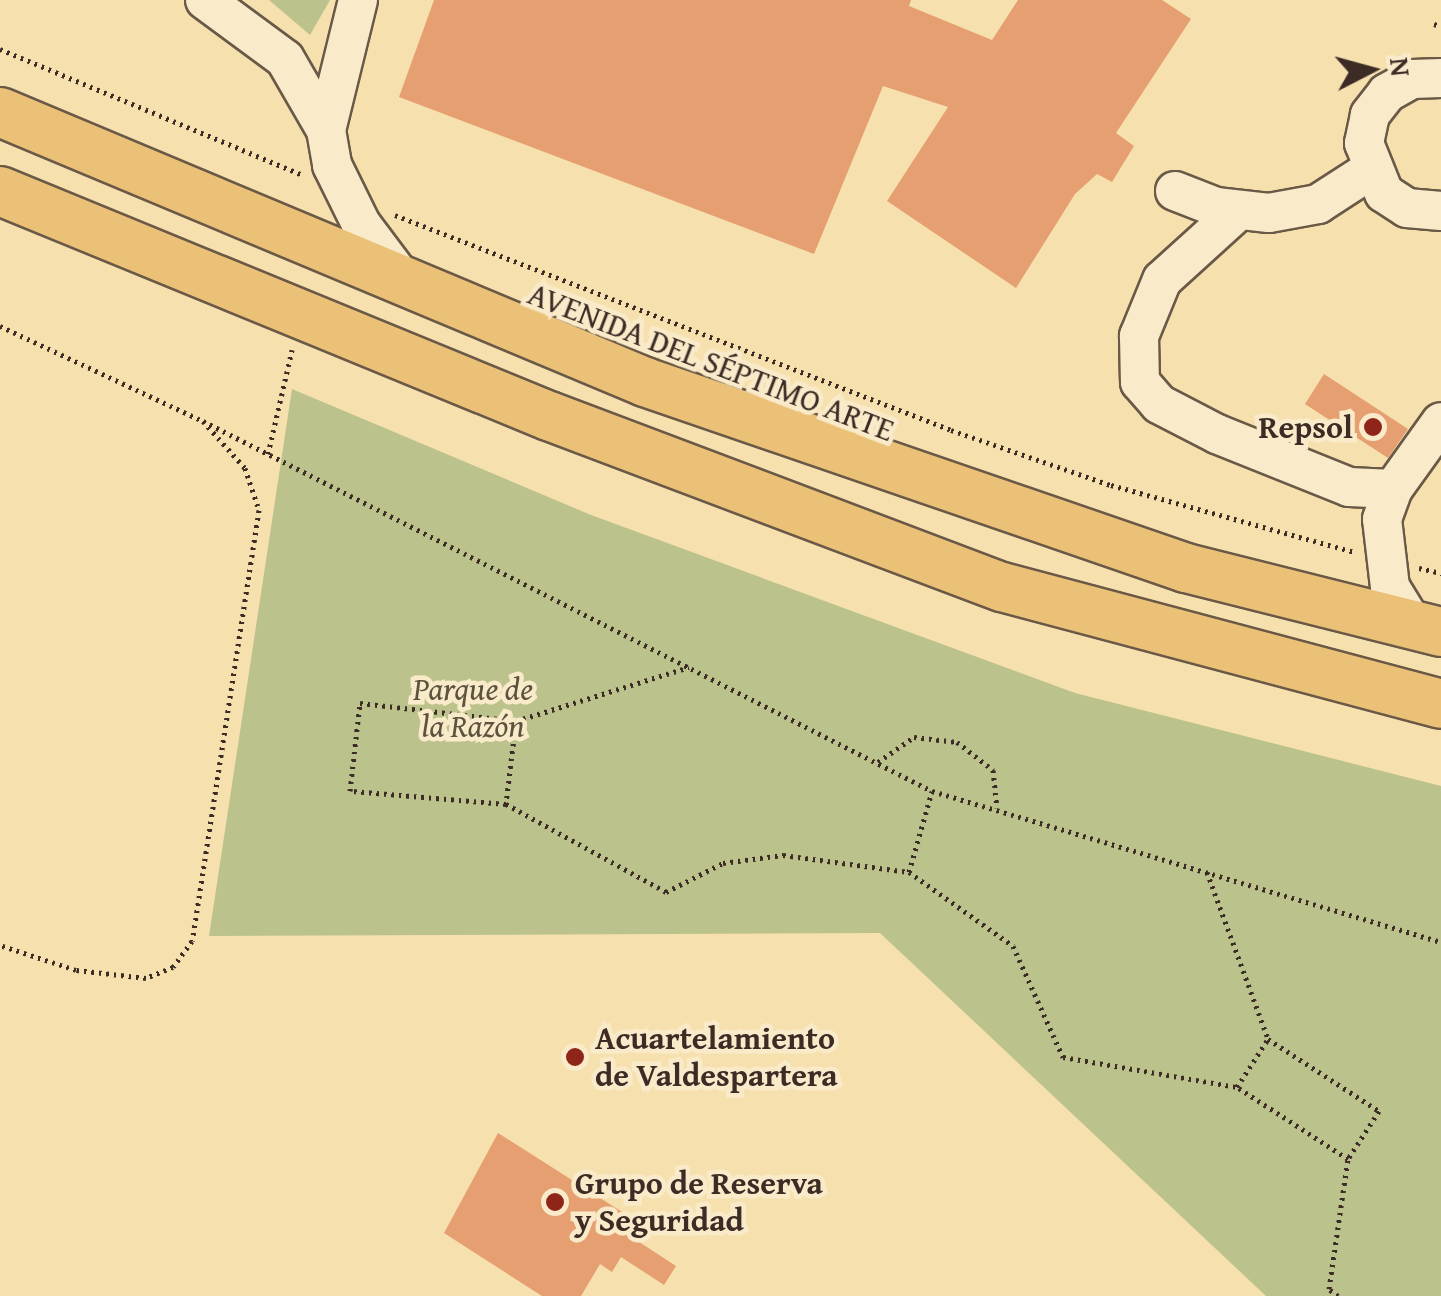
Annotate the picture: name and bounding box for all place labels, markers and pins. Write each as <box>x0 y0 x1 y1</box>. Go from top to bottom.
place label: Repsol <box>1259 408 1353 446</box>
marker: Repsol <box>1362 416 1384 438</box>
place label: Acuartelamiento de Valdespartera <box>595 1020 838 1095</box>
marker: Acuartelamiento de Valdespartera <box>564 1046 586 1068</box>
place label: Grupo de Reserva y Seguridad <box>575 1165 823 1240</box>
marker: Grupo de Reserva y Seguridad <box>544 1191 566 1213</box>

